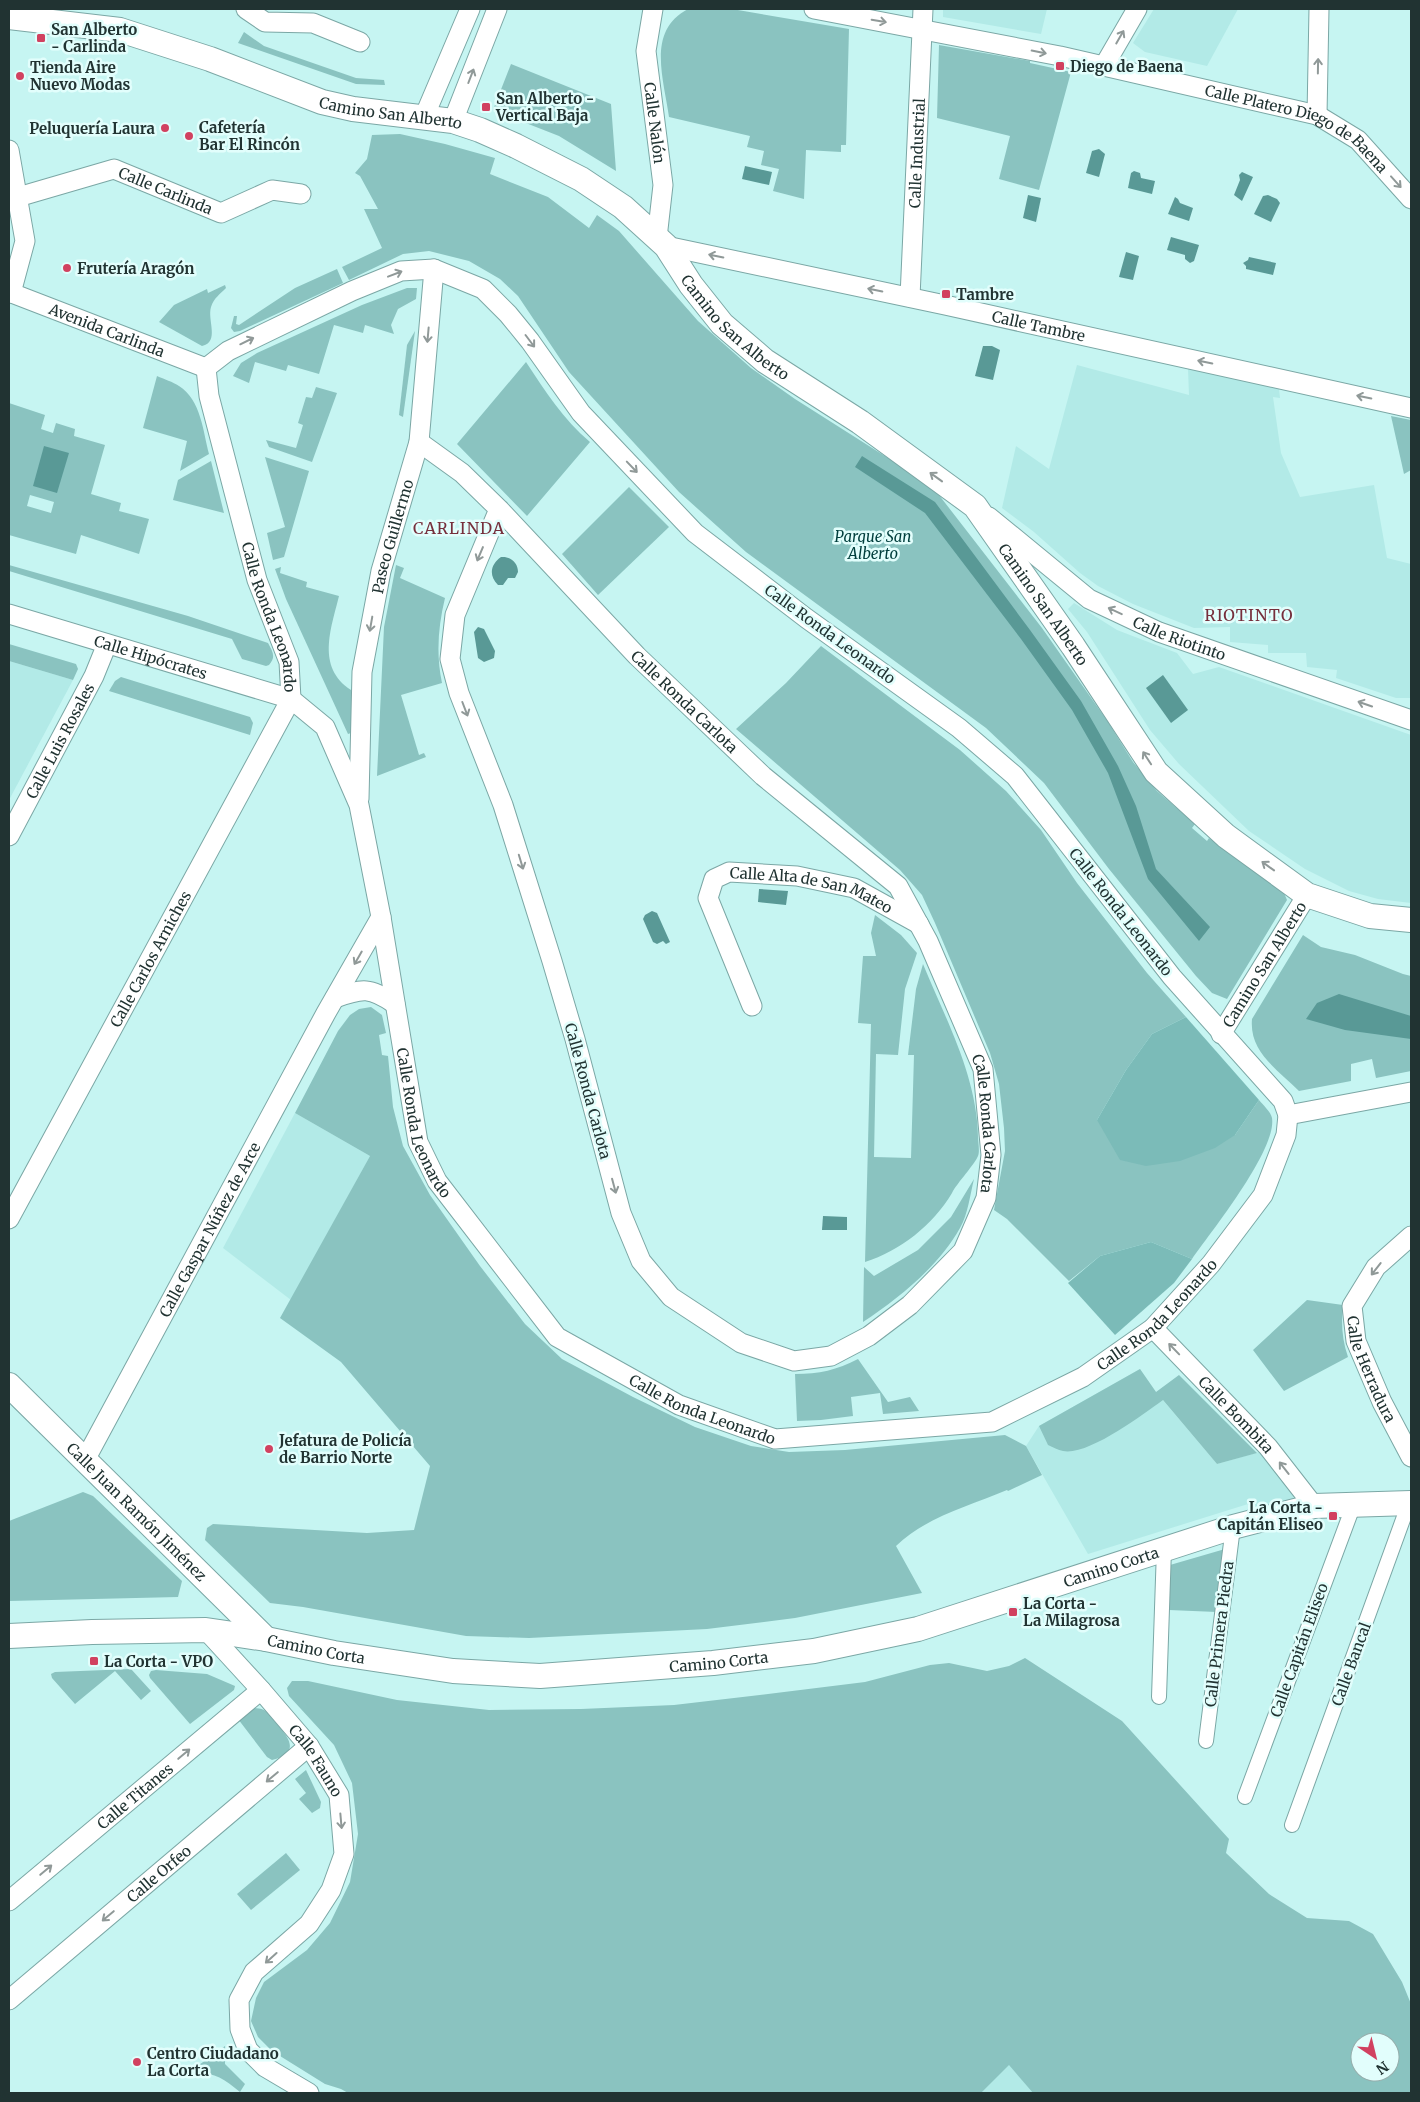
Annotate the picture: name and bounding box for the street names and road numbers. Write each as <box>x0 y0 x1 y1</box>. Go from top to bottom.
street label: Calle Platero Diego de Baena <box>1203 80 1392 176</box>
street label: Calle Nalón <box>641 81 670 165</box>
street label: Camino San Alberto <box>318 92 465 133</box>
street label: Calle Industrial <box>905 97 928 209</box>
street label: Calle Carlinda <box>116 163 216 218</box>
street label: Camino San Alberto <box>677 271 793 384</box>
street label: Avenida Carlinda <box>45 299 167 361</box>
street label: Calle Tambre <box>990 306 1087 345</box>
street label: Paseo Guillermo <box>367 477 417 595</box>
street label: Calle Ronda Leonardo <box>238 540 300 693</box>
street label: Camino San Alberto <box>995 540 1093 669</box>
street label: Calle Ronda Leonardo <box>761 580 899 688</box>
street label: Calle Riotinto <box>1130 612 1229 664</box>
street label: Calle Hipócrates <box>92 631 210 683</box>
street label: Calle Ronda Carlota <box>627 646 742 757</box>
street label: Calle Luis Rosales <box>21 680 98 802</box>
street label: Calle Ronda Leonardo <box>1065 844 1177 980</box>
street label: Calle Alta de San Mateo <box>729 863 896 917</box>
street label: Calle Carlos Arniches <box>105 887 195 1030</box>
street label: Camino San Alberto <box>1218 898 1310 1031</box>
street label: Calle Ronda Carlota <box>561 1021 615 1161</box>
street label: Calle Ronda Leonardo <box>393 1046 456 1202</box>
street label: Calle Ronda Carlota <box>968 1051 1001 1194</box>
street label: Calle Gaspar Núñez de Arce <box>155 1139 264 1320</box>
street label: Calle Ronda Leonardo <box>1093 1254 1221 1374</box>
street label: Calle Herradura <box>1344 1315 1400 1425</box>
street label: Calle Ronda Leonardo <box>626 1370 778 1448</box>
street label: Calle Bombita <box>1195 1372 1278 1457</box>
street label: Calle Juan Ramón Jiménez <box>63 1438 211 1585</box>
street label: Camino Corta <box>1061 1542 1161 1591</box>
street label: Calle Primera Piedra <box>1201 1560 1237 1708</box>
street label: Calle Capitán Eliseo <box>1266 1580 1332 1720</box>
street label: Calle Bancal <box>1327 1619 1375 1708</box>
street label: Camino Corta <box>266 1630 366 1667</box>
street label: Camino Corta <box>669 1647 769 1676</box>
street label: Calle Fauno <box>285 1720 347 1800</box>
street label: Calle Titanes <box>93 1759 177 1833</box>
street label: Calle Orfeo <box>122 1840 195 1906</box>

